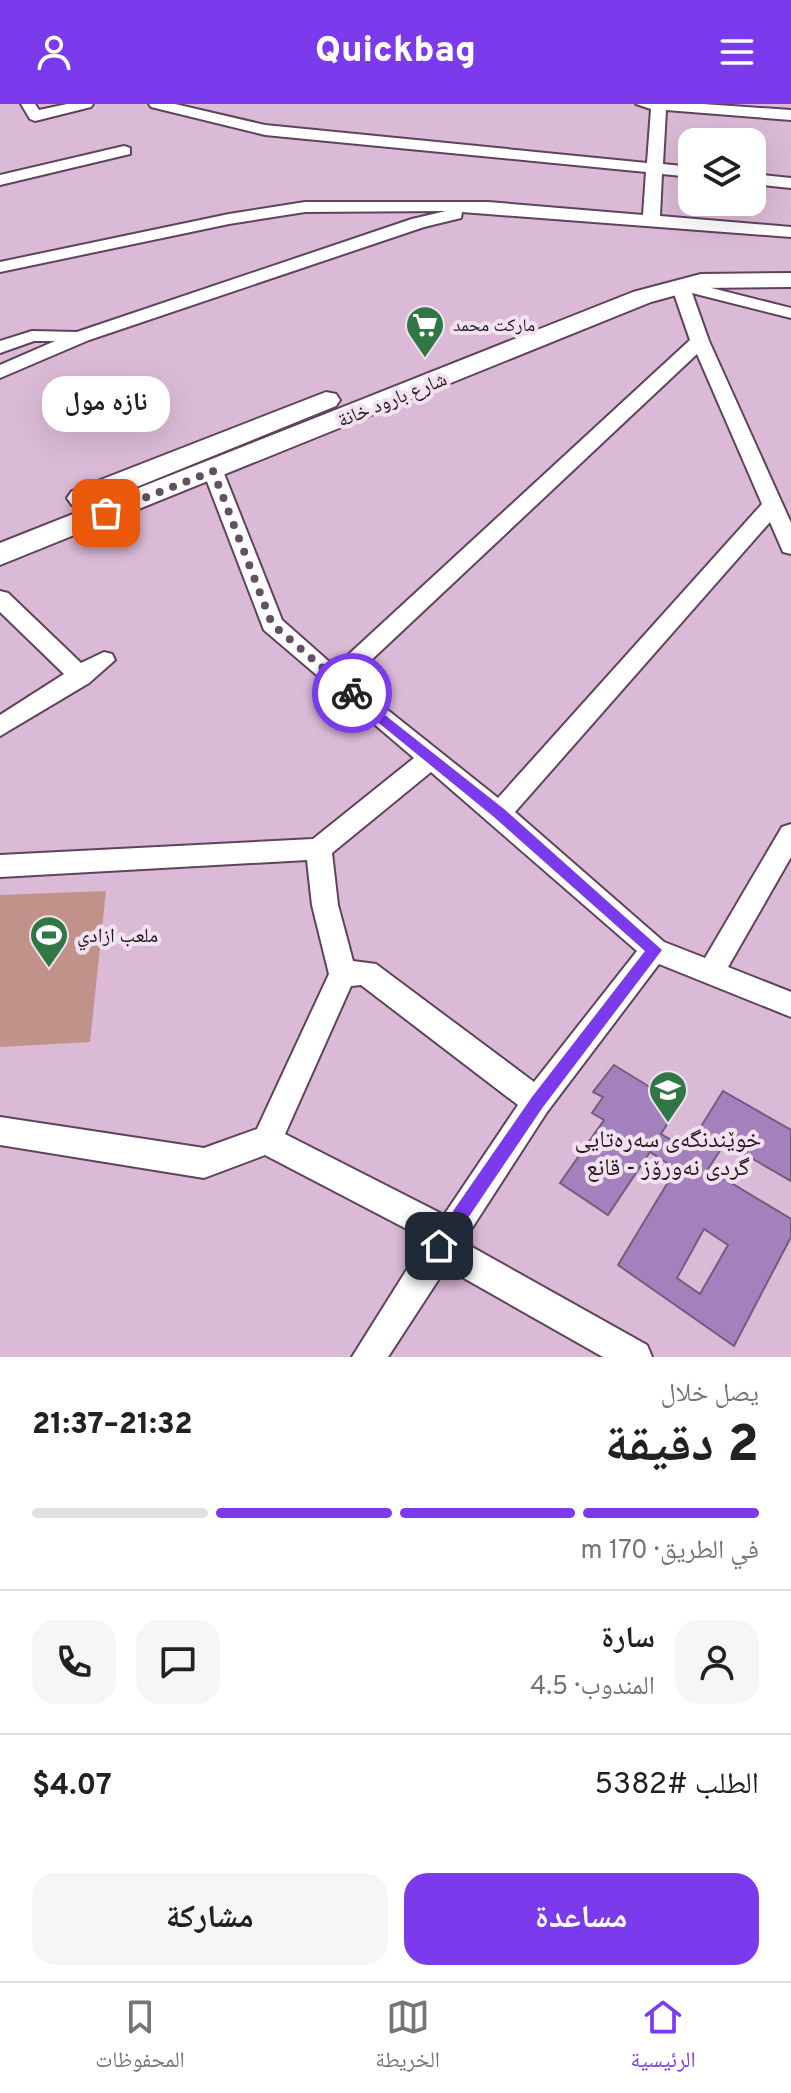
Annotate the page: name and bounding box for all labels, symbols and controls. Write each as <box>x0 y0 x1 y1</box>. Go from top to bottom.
text: Quickbag <box>315 29 476 75</box>
icon: person <box>32 30 76 74</box>
icon: menu <box>715 30 759 74</box>
map controls <box>678 128 766 216</box>
button: layers <box>678 128 766 216</box>
supermarket icon: ماركت محمد <box>404 304 446 359</box>
place label: ماركت محمد <box>453 315 535 338</box>
street label: شارع بارود خانة <box>334 367 451 435</box>
callout: نازه مول <box>42 377 170 433</box>
text: نازه مول <box>64 387 148 420</box>
pin <box>72 479 140 547</box>
icon: bag <box>84 491 128 535</box>
courier <box>312 653 392 733</box>
icon: bike <box>330 671 374 715</box>
sports icon: ملعب ازادي <box>28 914 70 969</box>
place label: ملعب ازادي <box>77 924 158 951</box>
school or university icon: خوێندنگەی سەرەتایی گردی نەورۆز - قانع <box>647 1069 689 1124</box>
place label: خوێندنگەی سەرەتایی گردی نەورۆز - قانع <box>575 1126 761 1184</box>
pin <box>405 1212 473 1280</box>
icon: home <box>417 1224 461 1268</box>
text: يصل خلال <box>661 1378 759 1411</box>
text: 21:32–21:37 <box>32 1407 192 1444</box>
text: 2 دقيقة <box>605 1414 759 1480</box>
text: في الطريق · 170 m <box>580 1535 759 1568</box>
button: phone <box>32 1620 116 1704</box>
button: chat <box>136 1620 220 1704</box>
button: person <box>675 1620 759 1704</box>
text: سارة <box>601 1621 655 1658</box>
text: المندوب · 4.5 <box>530 1671 655 1704</box>
text: الطلب #5382 <box>594 1767 759 1804</box>
text: $4.07 <box>32 1768 112 1805</box>
button: مشاركة <box>32 1873 388 1965</box>
button: مساعدة <box>404 1873 759 1965</box>
tab: المحفوظات <box>95 1995 185 2081</box>
tab: الخريطة <box>375 1995 440 2081</box>
tab: الرئيسية <box>631 1995 696 2081</box>

